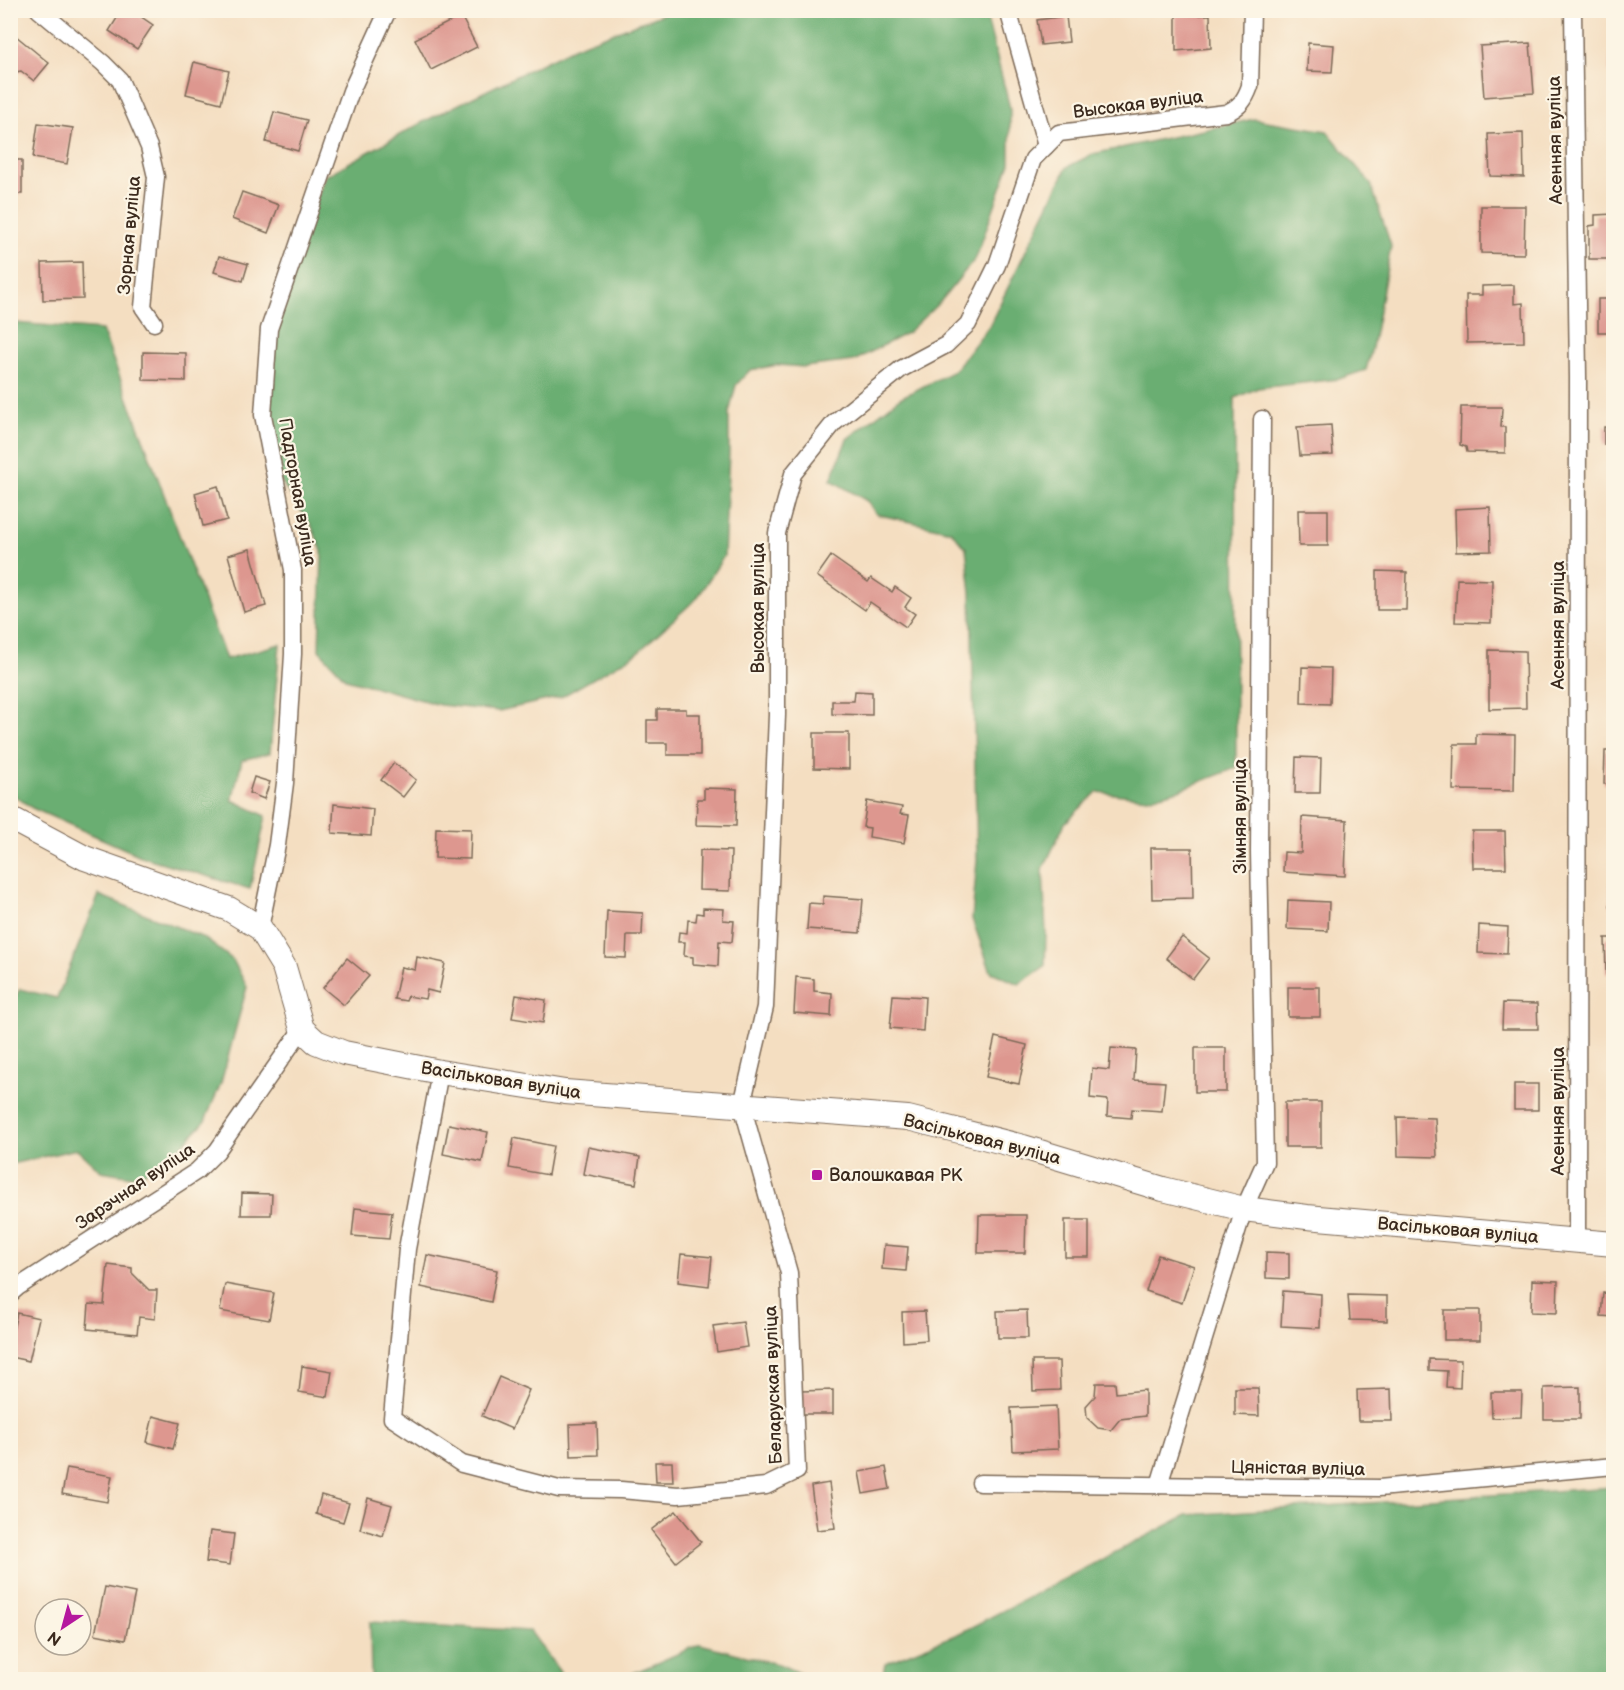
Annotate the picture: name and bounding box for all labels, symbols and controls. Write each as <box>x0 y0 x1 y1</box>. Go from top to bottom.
street label: Асенняя вуліца <box>1544 75 1567 205</box>
street label: Высокая вуліца <box>1072 86 1205 123</box>
street label: Зорная вуліца <box>114 174 145 295</box>
street label: Падгорная вуліца <box>274 416 321 568</box>
street label: Высокая вуліца <box>748 542 769 673</box>
street label: Асенняя вуліца <box>1548 560 1569 690</box>
street label: Зімняя вуліца <box>1230 758 1251 874</box>
street label: Асенняя вуліца <box>1548 1046 1569 1176</box>
street label: Васільковая вуліца <box>419 1057 583 1104</box>
street label: Васільковая вуліца <box>901 1110 1063 1169</box>
street label: Зарэчная вуліца <box>72 1139 199 1234</box>
place label: Валошкавая РК <box>829 1165 963 1186</box>
marker: Валошкавая РК <box>810 1168 824 1182</box>
street label: Васільковая вуліца <box>1377 1213 1540 1248</box>
street label: Беларуская вуліца <box>760 1305 787 1465</box>
street label: Цяністая вуліца <box>1231 1457 1366 1480</box>
north arrow <box>33 1597 93 1657</box>
text: N <box>45 1627 66 1649</box>

